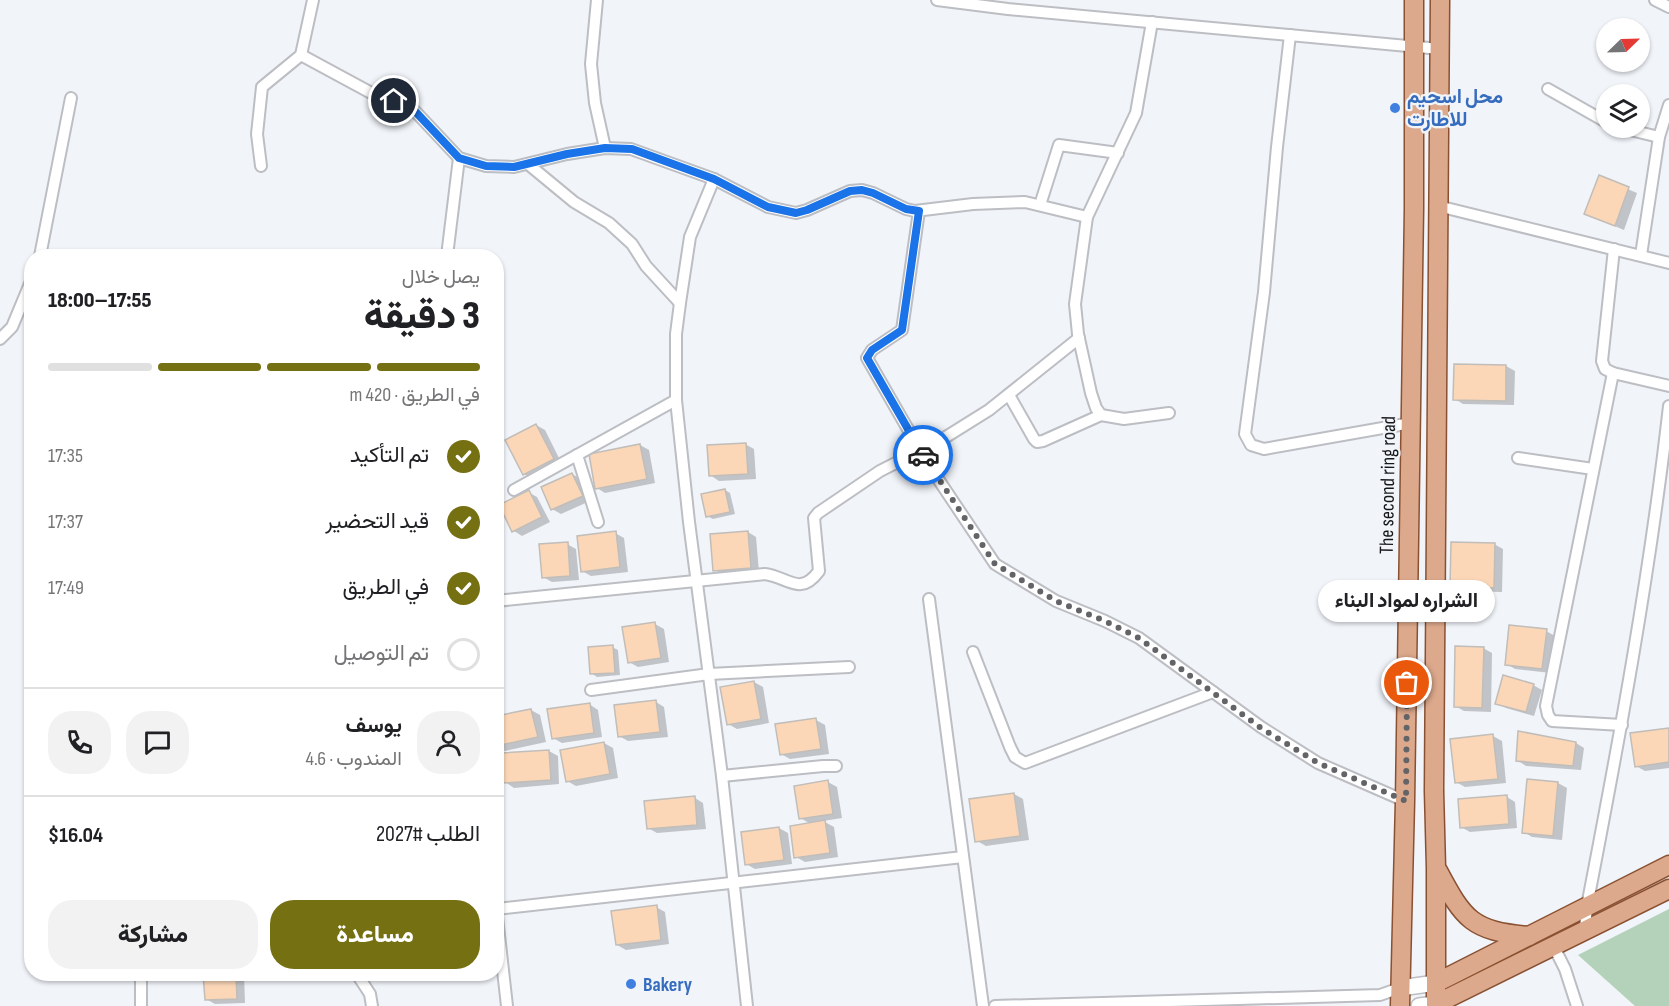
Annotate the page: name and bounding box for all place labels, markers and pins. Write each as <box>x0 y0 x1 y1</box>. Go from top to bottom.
pin <box>368 75 419 126</box>
place label: محل اسحيم للاطارت <box>1407 85 1503 132</box>
marker: محل اسحيم للاطارت <box>1388 101 1402 115</box>
callout: الشراره لمواد البناء <box>1318 581 1496 623</box>
pin <box>1381 657 1432 708</box>
place label: Bakery <box>643 973 693 997</box>
marker: Bakery <box>624 977 638 991</box>

